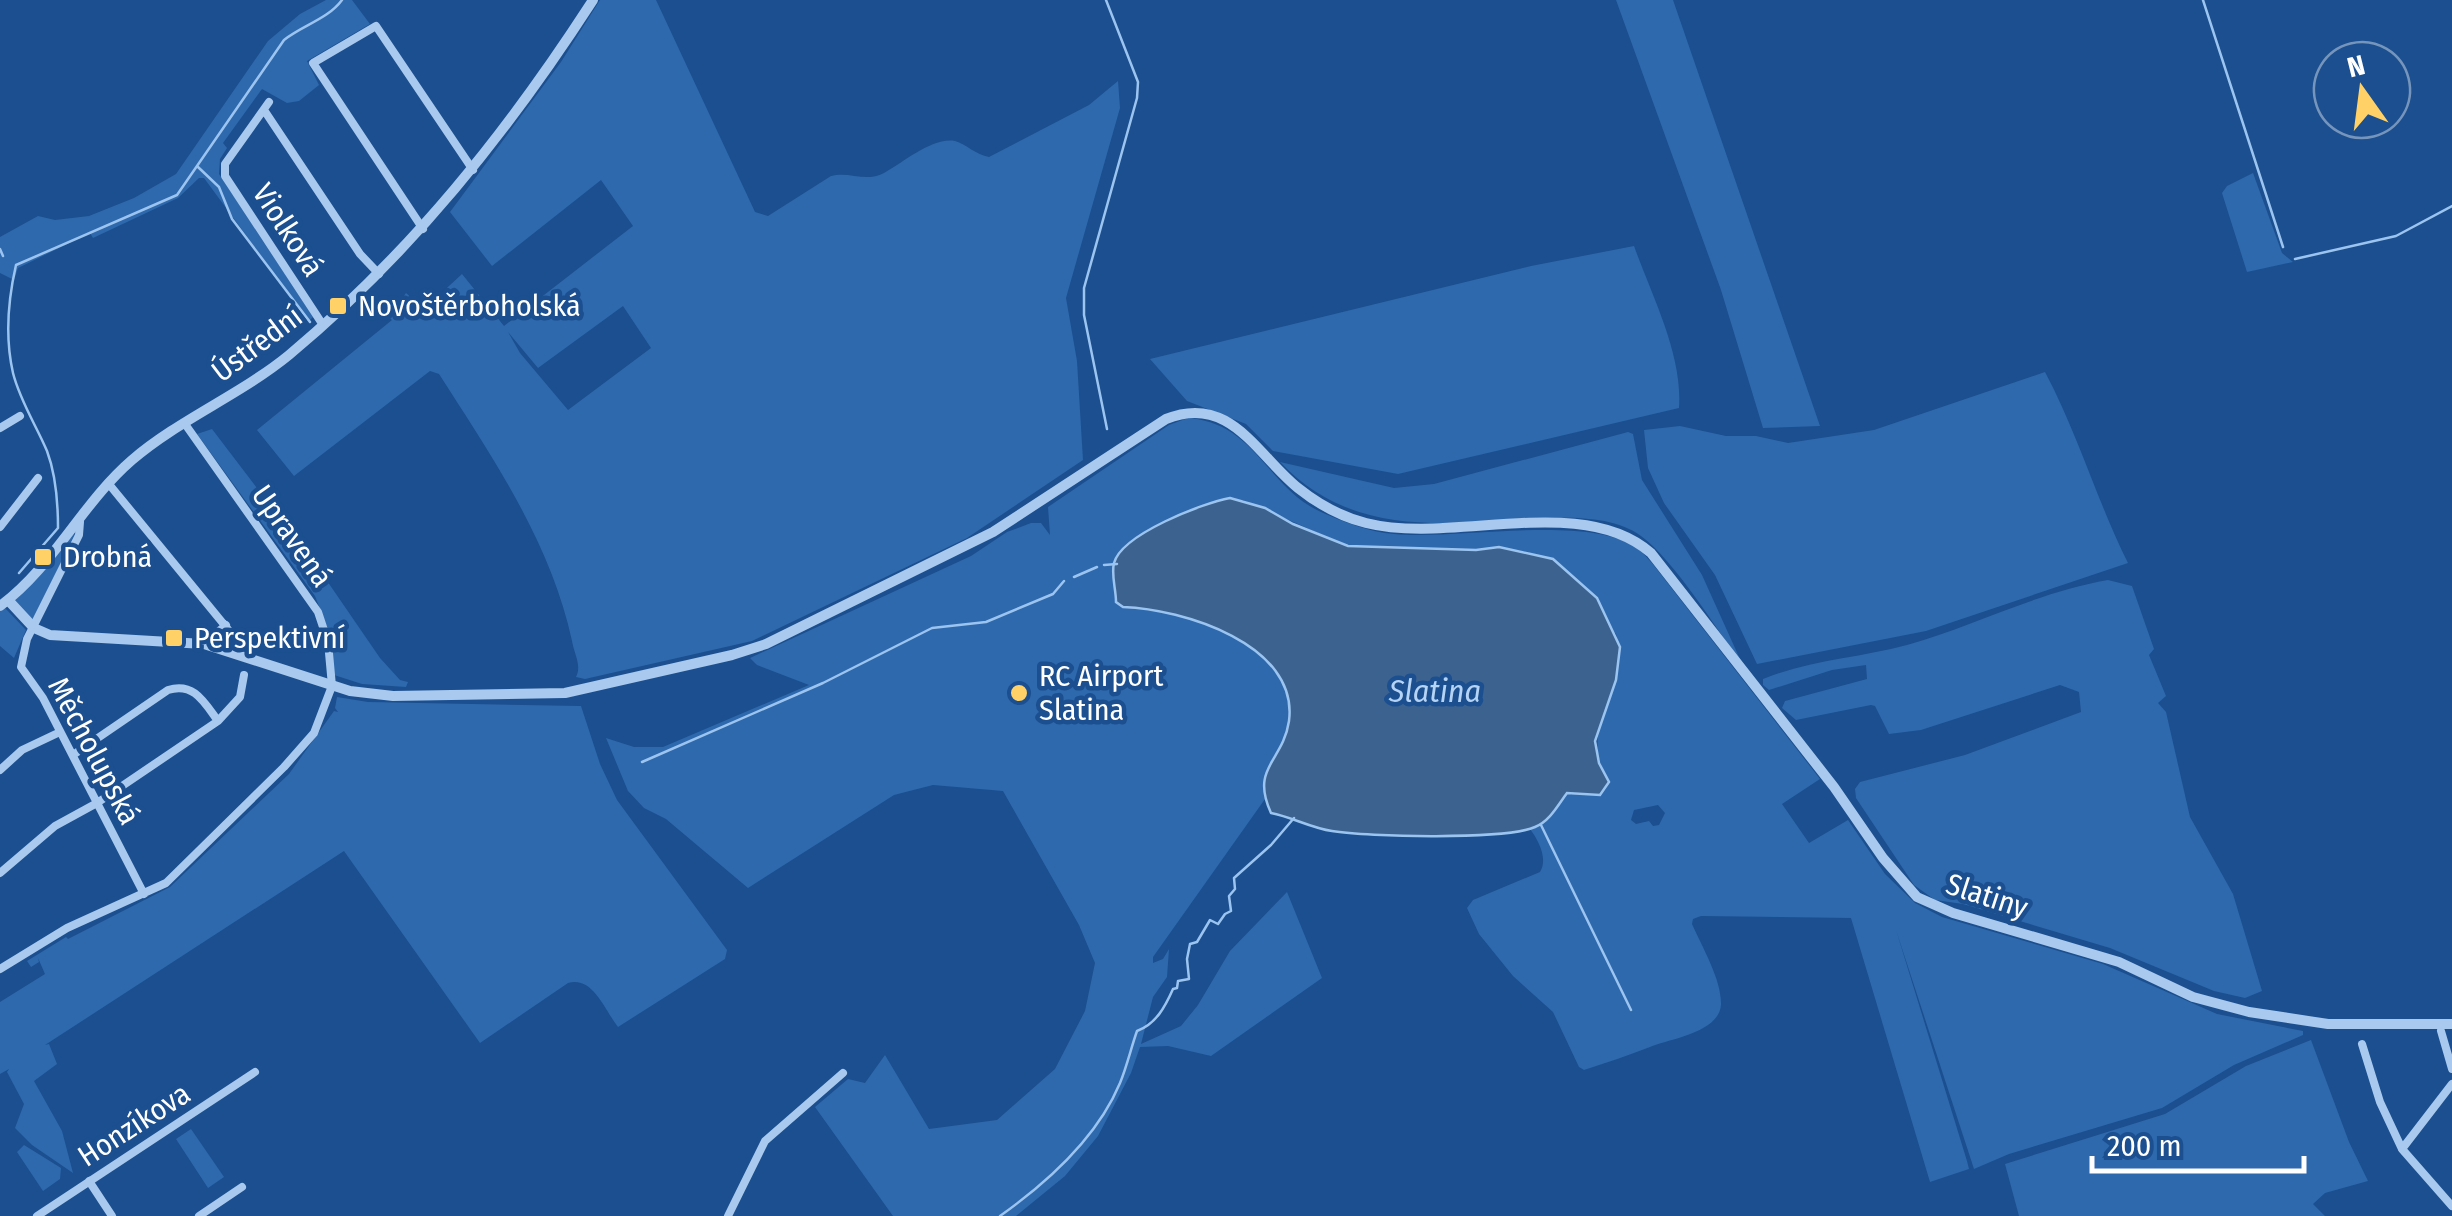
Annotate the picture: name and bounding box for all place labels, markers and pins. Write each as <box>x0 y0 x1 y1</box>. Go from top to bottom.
place label: Novoštěrboholská <box>358 288 581 324</box>
marker: Novoštěrboholská <box>327 295 349 317</box>
place label: Drobná <box>63 539 152 575</box>
marker: Drobná <box>32 546 54 568</box>
place label: Perspektivní <box>194 620 345 656</box>
marker: Perspektivní <box>163 627 185 649</box>
place label: RC Airport Slatina <box>1039 658 1163 728</box>
marker: RC Airport Slatina <box>1008 682 1030 704</box>

